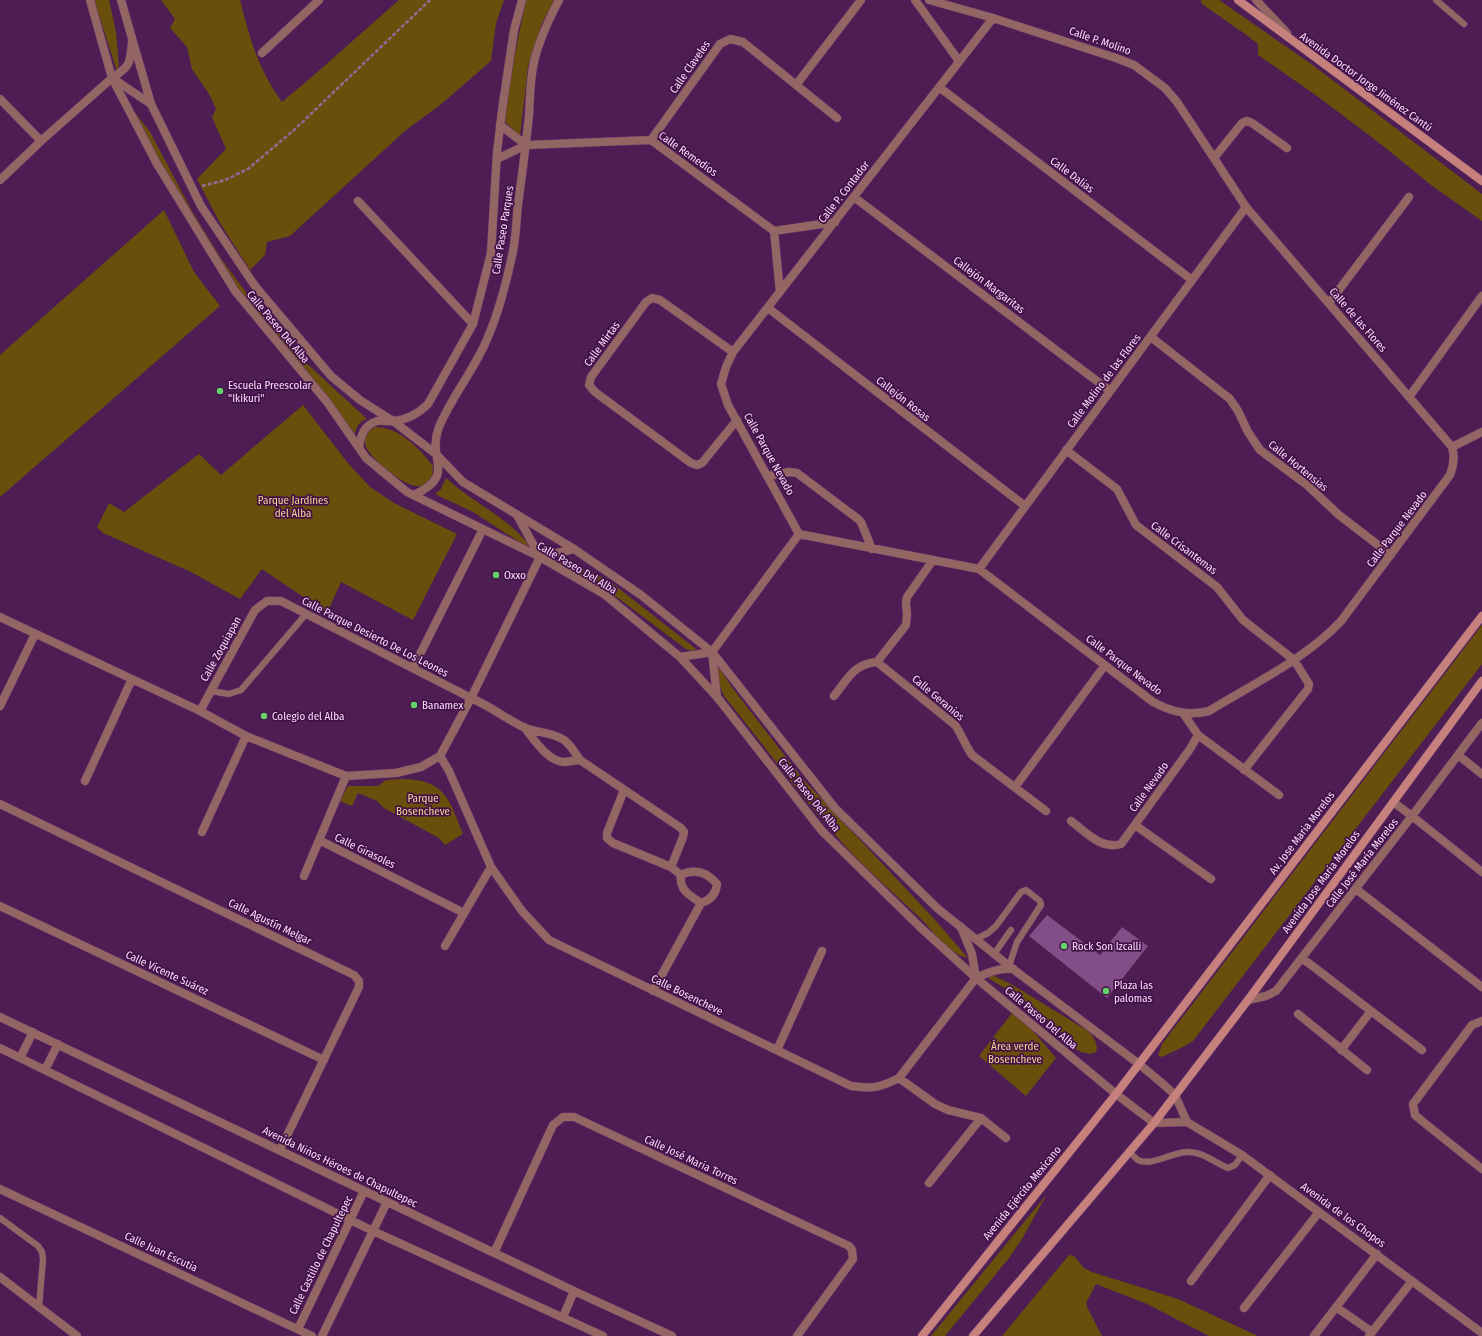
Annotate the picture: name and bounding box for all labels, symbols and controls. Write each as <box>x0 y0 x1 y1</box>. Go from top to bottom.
street label: Calle P. Molino <box>1067 24 1133 58</box>
street label: Avenida Doctor Jorge Jiménez Cantú <box>1297 30 1435 134</box>
street label: Calle Claveles <box>667 38 713 96</box>
street label: Calle Remedios <box>656 129 720 179</box>
street label: Calle Dalias <box>1047 154 1097 196</box>
street label: Calle P. Contador <box>816 158 872 226</box>
street label: Calle Paseo Parques <box>490 185 516 275</box>
street label: Callejón Margaritas <box>951 254 1028 316</box>
street label: Calle de las Flores <box>1327 285 1390 355</box>
street label: Calle Paseo Del Alba <box>244 288 312 366</box>
street label: Calle Mirtas <box>581 319 623 369</box>
street label: Calle Molino de las Flores <box>1064 331 1144 431</box>
street label: Callejón Rosas <box>873 374 933 424</box>
place label: Escuela Preescolar "Ikikuri" <box>228 379 312 405</box>
marker: Escuela Preescolar "Ikikuri" <box>215 386 225 396</box>
street label: Calle Parque Nevado <box>741 411 797 498</box>
street label: Calle Hortensias <box>1266 438 1331 494</box>
street label: Calle Parque Nevado <box>1364 488 1430 570</box>
park label: Parque Jardines del Alba <box>258 494 328 520</box>
street label: Calle Crisantemas <box>1148 519 1220 577</box>
street label: Calle Paseo Del Alba <box>535 539 619 597</box>
place label: Oxxo <box>504 569 526 582</box>
marker: Oxxo <box>491 570 501 580</box>
street label: Calle Parque Desierto De Los Leones <box>300 594 451 680</box>
street label: Calle Zoquiapan <box>198 614 244 684</box>
street label: Calle Parque Nevado <box>1083 632 1165 698</box>
street label: Calle Geranios <box>909 672 967 724</box>
place label: Banamex <box>422 699 463 712</box>
marker: Banamex <box>409 700 419 710</box>
place label: Colegio del Alba <box>272 710 344 723</box>
marker: Colegio del Alba <box>259 711 269 721</box>
street label: Calle Paseo Del Alba <box>775 756 843 834</box>
street label: Calle Nevado <box>1127 759 1172 814</box>
street label: Av. Jose Maria Morelos <box>1267 789 1338 877</box>
park label: Parque Bosencheve <box>396 792 450 818</box>
street label: Calle José María Morelos <box>1323 816 1401 910</box>
street label: Avenida Jose Maria Morelos <box>1279 828 1363 936</box>
street label: Calle Girasoles <box>333 831 398 871</box>
street label: Calle Agustín Melgar <box>226 896 314 948</box>
place label: Rock Son Izcalli <box>1072 940 1141 953</box>
marker: Rock Son Izcalli <box>1059 941 1069 951</box>
street label: Calle Vicente Suárez <box>124 948 211 998</box>
street label: Calle Bosencheve <box>649 972 725 1018</box>
place label: Plaza las palomas <box>1114 979 1153 1005</box>
street label: Calle Paseo Del Alba <box>1002 984 1080 1052</box>
marker: Plaza las palomas <box>1101 986 1111 996</box>
park label: Área verde Bosencheve <box>988 1039 1042 1066</box>
street label: Avenida Niños Héroes de Chapultepec <box>260 1124 420 1210</box>
street label: Calle José María Torres <box>642 1133 740 1187</box>
street label: Avenida Ejército Mexicano <box>980 1143 1064 1243</box>
street label: Avenida de los Chopos <box>1298 1180 1388 1250</box>
street label: Calle Castillo de Chapultepec <box>287 1193 356 1316</box>
street label: Calle Juan Escutia <box>122 1229 200 1275</box>

